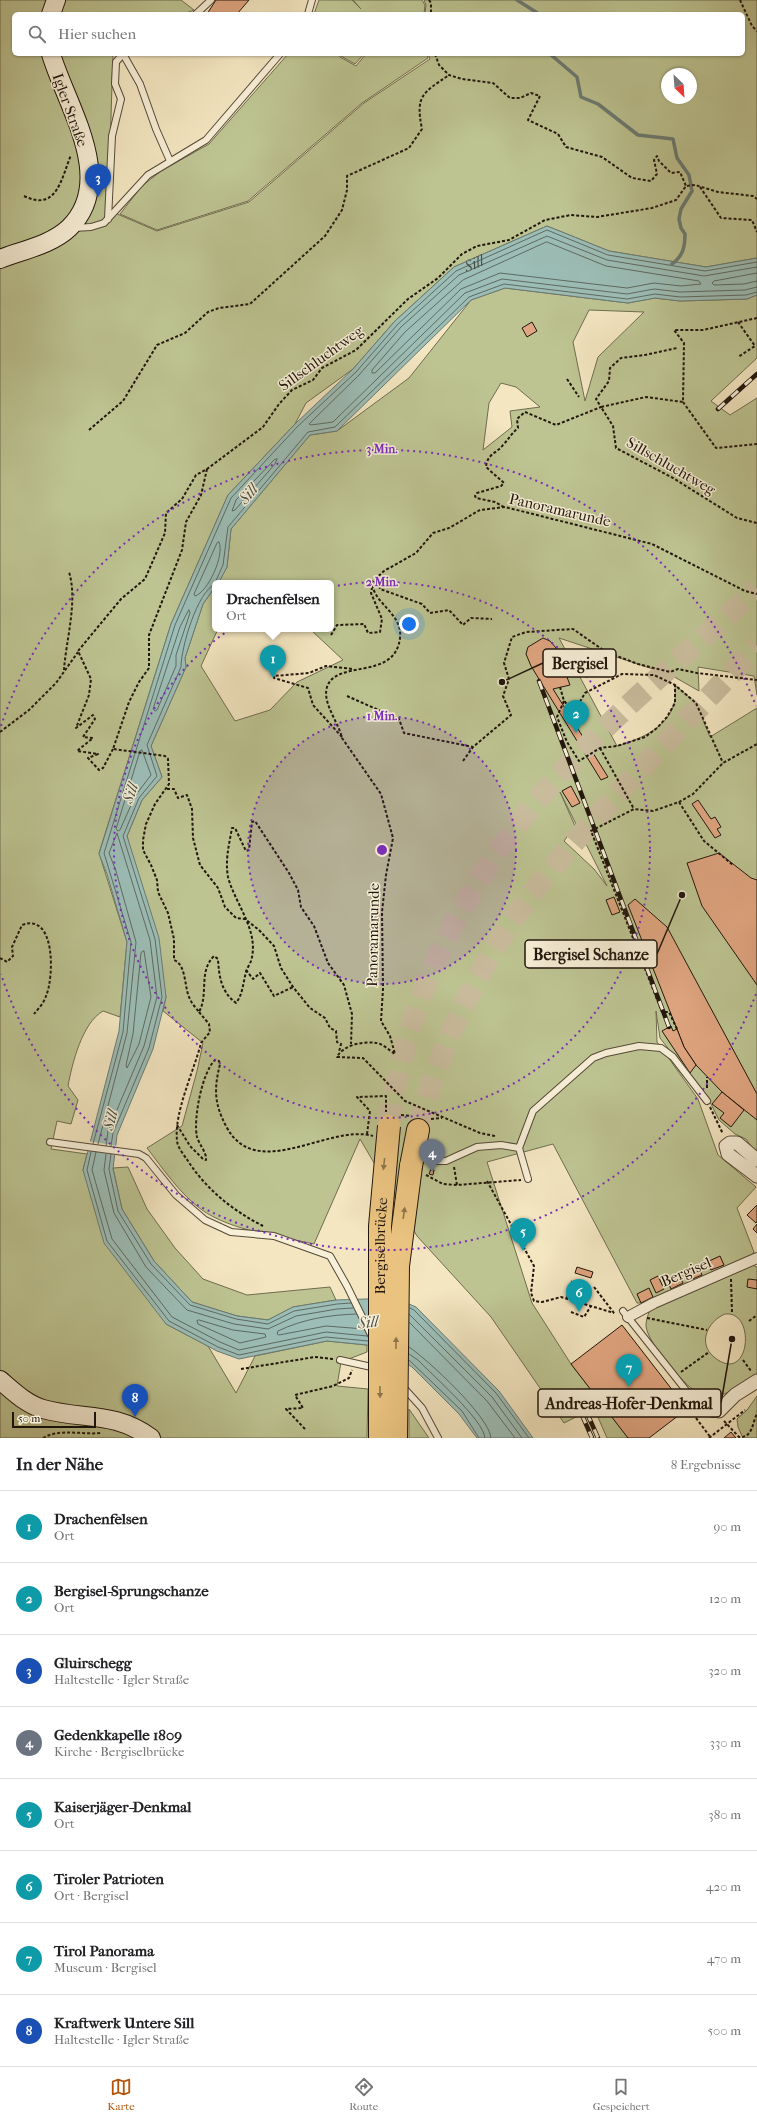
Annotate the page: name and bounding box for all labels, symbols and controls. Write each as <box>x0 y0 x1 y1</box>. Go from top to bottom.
search box <box>12 12 745 56</box>
icon: search <box>26 23 48 45</box>
text: Hier suchen <box>58 25 136 43</box>
north arrow <box>661 68 697 104</box>
street label: Igler Straße <box>48 71 92 150</box>
pin: 3 <box>85 164 111 197</box>
water label: Sill <box>459 249 489 276</box>
street label: Sillschluchtweg <box>275 321 368 395</box>
street label: Sillschluchtweg <box>623 433 720 499</box>
text: 3 Min. <box>366 442 398 457</box>
water label: Sill <box>234 479 263 509</box>
street label: Panoramarunde <box>507 490 613 531</box>
text: 2 Min. <box>366 575 399 589</box>
popup <box>212 580 334 632</box>
text: Drachenfelsen <box>226 590 320 608</box>
text: Ort <box>226 608 247 623</box>
your location <box>399 614 419 634</box>
pin: 1 <box>260 645 286 678</box>
callout: Bergisel <box>543 649 616 677</box>
text: Bergisel <box>552 654 609 674</box>
pin: 2 <box>563 700 589 733</box>
text: 1 Min. <box>367 709 398 723</box>
water label: Sill <box>117 778 143 807</box>
centre of rings <box>375 843 389 857</box>
street label: Panoramarunde <box>363 882 383 987</box>
callout: Bergisel Schanze <box>525 940 657 968</box>
text: Bergisel Schanze <box>533 945 649 965</box>
water label: Sill <box>98 1106 122 1133</box>
pin: 4 <box>419 1139 445 1172</box>
one-way arrow <box>381 1158 388 1170</box>
street label: Bergiselbrücke <box>371 1196 392 1295</box>
one-way arrow <box>401 1207 407 1219</box>
pin: 5 <box>510 1218 536 1251</box>
street label: Bergisel <box>658 1253 714 1291</box>
pin: 6 <box>566 1279 592 1312</box>
water label: Sill <box>356 1311 381 1333</box>
one-way arrow <box>393 1337 400 1349</box>
pin: 7 <box>616 1354 642 1387</box>
pin: 8 <box>122 1384 148 1417</box>
one-way arrow <box>376 1386 383 1398</box>
callout: Andreas-Hofer-Denkmal <box>538 1389 721 1417</box>
text: Andreas-Hofer-Denkmal <box>544 1394 713 1413</box>
scale bar <box>12 1410 96 1429</box>
text: 50 m <box>18 1412 40 1425</box>
text: In der Nähe <box>16 1454 103 1474</box>
text: 8 Ergebnisse <box>671 1457 741 1472</box>
text: Drachenfelsen <box>54 1510 148 1528</box>
text: 1 <box>27 1519 31 1534</box>
text: 90 m <box>713 1519 741 1534</box>
text: Ort <box>54 1528 75 1543</box>
text: Bergisel-Sprungschanze <box>54 1582 209 1600</box>
text: 2 <box>26 1591 32 1606</box>
text: 120 m <box>709 1591 741 1606</box>
text: Ort <box>54 1600 75 1615</box>
text: Gluirschegg <box>54 1654 132 1672</box>
text: 3 <box>26 1663 32 1678</box>
text: 320 m <box>708 1663 741 1678</box>
text: Haltestelle · Igler Straße <box>54 1672 189 1687</box>
text: Gedenkkapelle 1809 <box>54 1726 182 1744</box>
text: 4 <box>25 1735 33 1750</box>
text: 330 m <box>710 1735 741 1750</box>
text: Kirche · Bergiselbrücke <box>54 1744 184 1759</box>
text: Kaiserjäger-Denkmal <box>54 1798 191 1816</box>
text: 5 <box>26 1807 32 1822</box>
text: 380 m <box>708 1807 741 1822</box>
text: Ort <box>54 1816 75 1831</box>
text: Tiroler Patrioten <box>54 1870 164 1888</box>
text: 6 <box>25 1879 33 1894</box>
text: 420 m <box>706 1879 741 1894</box>
text: Ort · Bergisel <box>54 1888 129 1903</box>
text: Tirol Panorama <box>54 1942 154 1960</box>
text: 7 <box>26 1951 32 1966</box>
text: 470 m <box>707 1951 741 1966</box>
text: Museum · Bergisel <box>54 1960 157 1975</box>
text: Kraftwerk Untere Sill <box>54 2014 194 2032</box>
text: 8 <box>26 2023 32 2038</box>
text: 500 m <box>707 2023 741 2038</box>
text: Haltestelle · Igler Straße <box>54 2032 189 2047</box>
tab: Karte <box>107 2076 135 2113</box>
tab: Route <box>349 2076 378 2113</box>
tab: Gespeichert <box>593 2076 650 2113</box>

